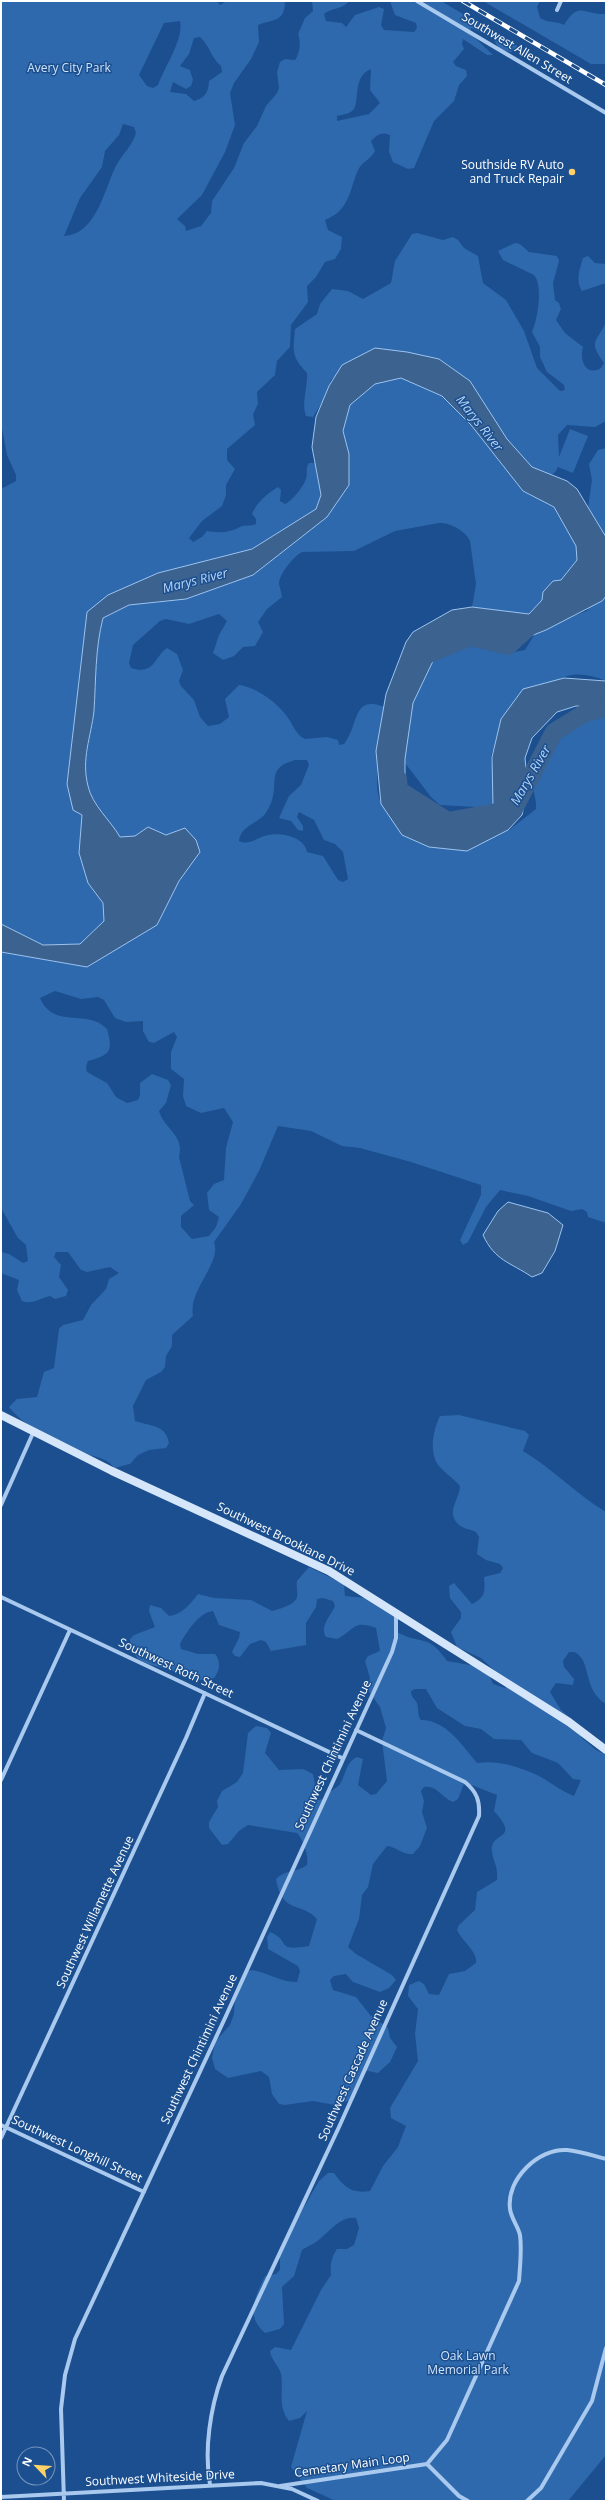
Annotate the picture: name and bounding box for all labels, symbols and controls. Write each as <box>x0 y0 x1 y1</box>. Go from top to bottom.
street label: Southwest Allen Street <box>459 8 576 87</box>
park label: Avery City Park <box>27 59 111 76</box>
place label: Southside RV Auto and Truck Repair <box>461 156 564 187</box>
marker: Southside RV Auto and Truck Repair <box>567 167 577 177</box>
water label: Marys River <box>452 391 508 455</box>
water label: Marys River <box>160 563 230 597</box>
water label: Marys River <box>506 741 555 808</box>
street label: Southwest Brooklane Drive <box>214 1498 358 1580</box>
street label: Southwest Roth Street <box>116 1633 236 1702</box>
street label: Southwest Chintimini Avenue <box>290 1677 375 1833</box>
street label: Southwest Willamette Avenue <box>52 1832 138 1991</box>
street label: Southwest Chintimini Avenue <box>156 1971 241 2127</box>
street label: Southwest Cascade Avenue <box>314 1996 392 2143</box>
street label: Southwest Longhill Street <box>9 2111 145 2186</box>
park label: Oak Lawn Memorial Park <box>427 2347 510 2378</box>
north arrow <box>16 2446 56 2486</box>
street label: Cemetary Main Loop <box>293 2448 411 2481</box>
text: N <box>18 2454 35 2469</box>
street label: Southwest Whiteside Drive <box>85 2465 235 2490</box>

